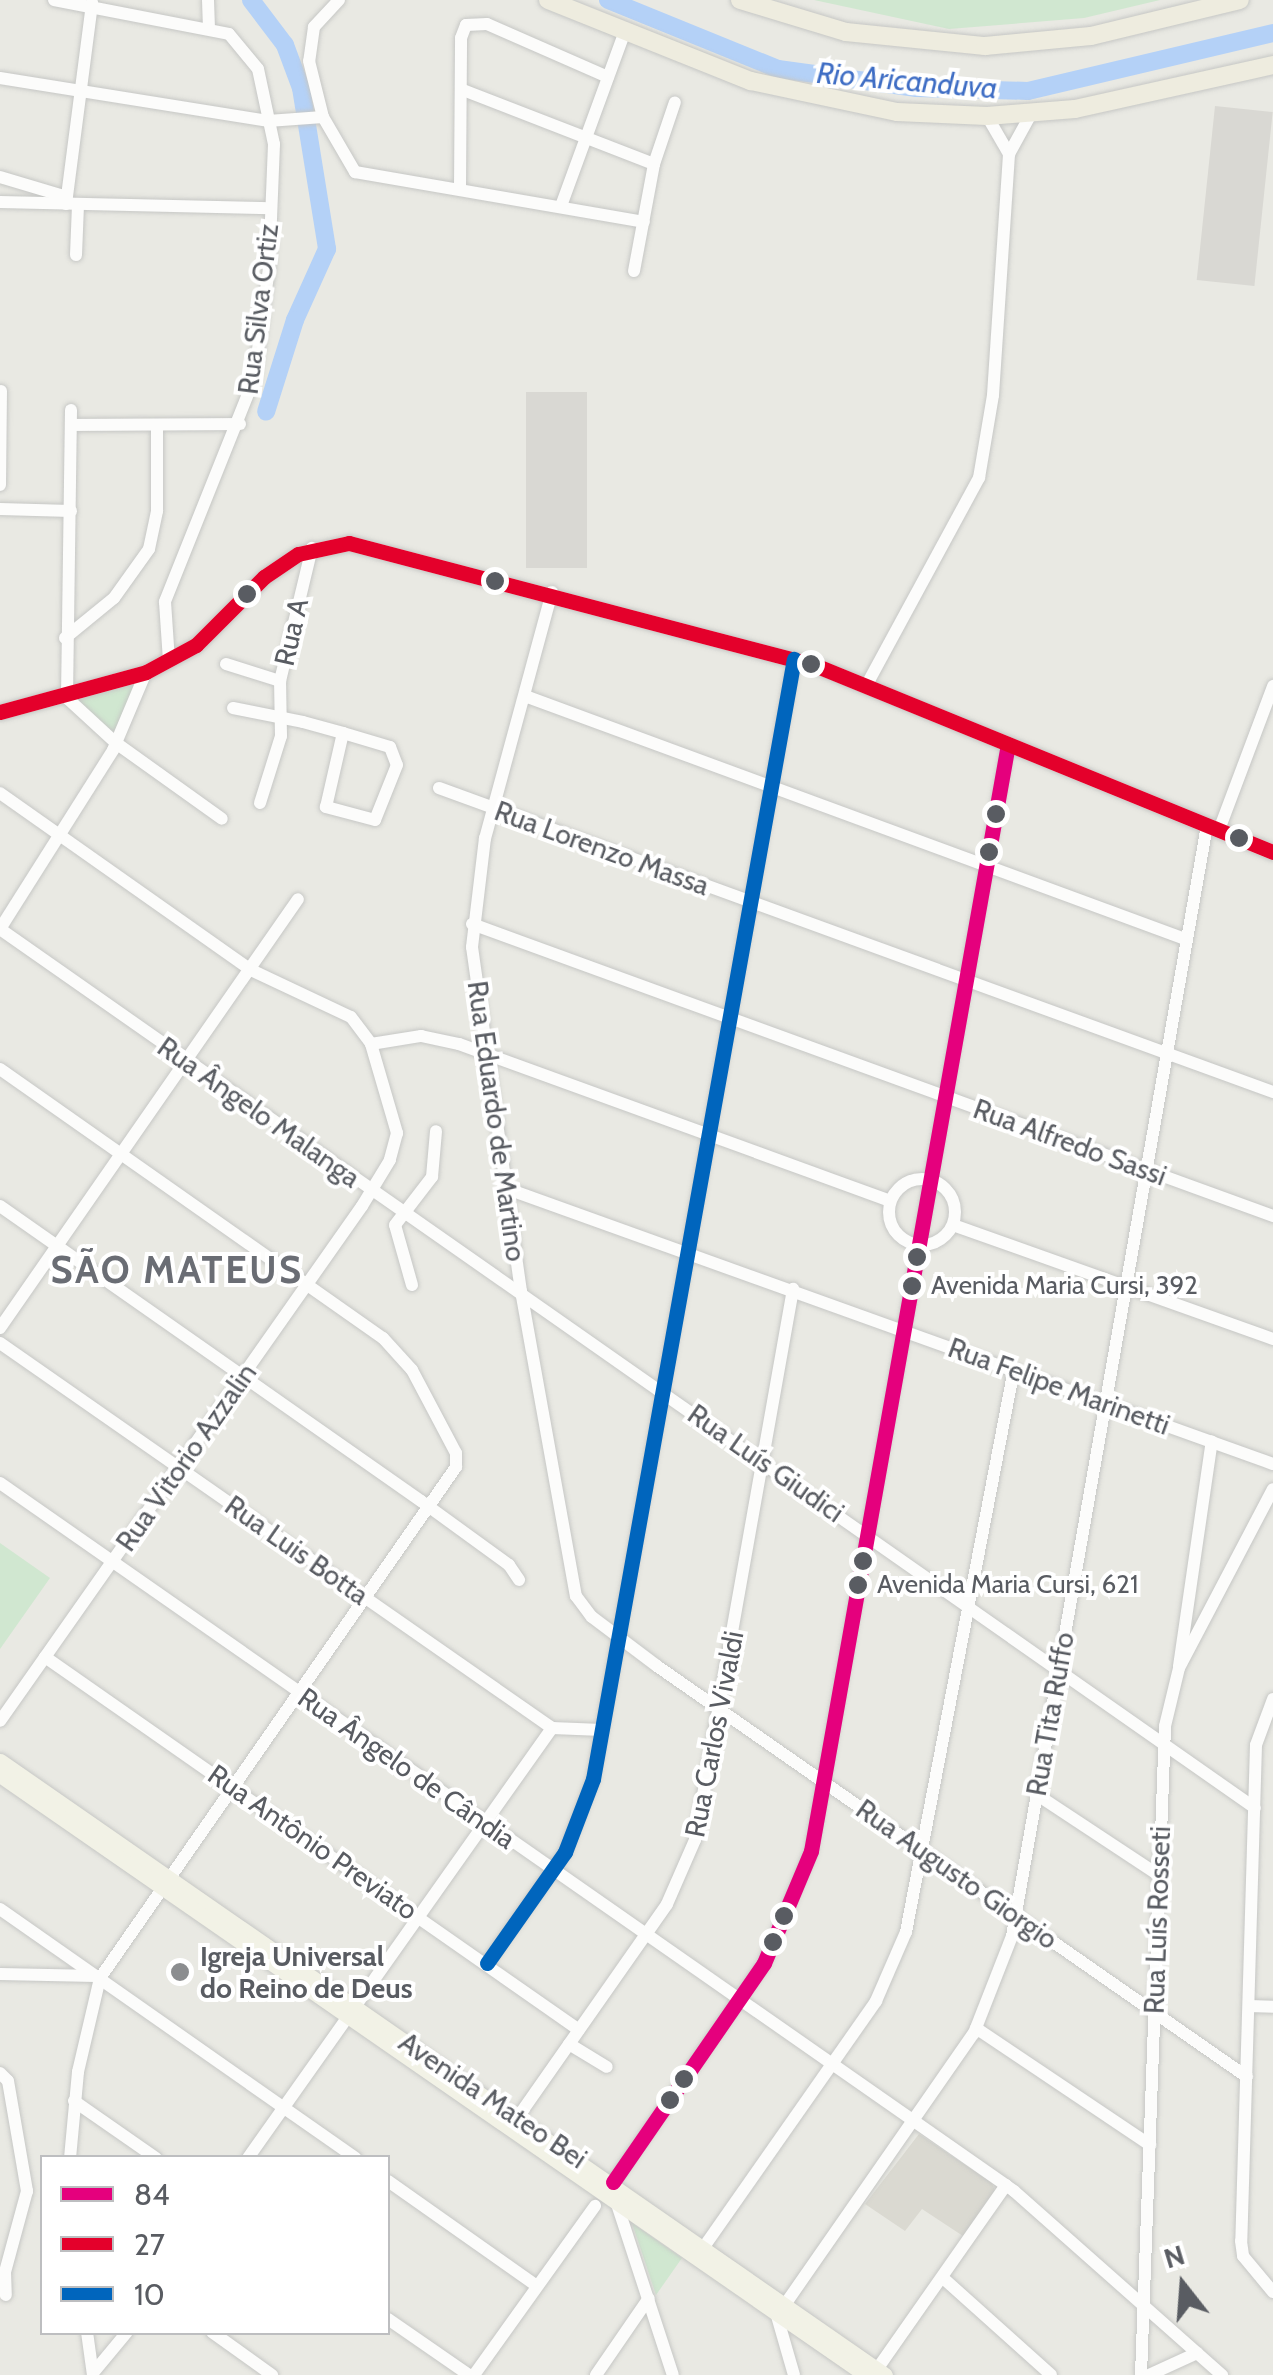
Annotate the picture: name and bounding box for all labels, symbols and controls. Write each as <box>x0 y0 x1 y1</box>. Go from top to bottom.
water label: Rio Aricanduva <box>815 55 999 107</box>
street label: Rua Silva Ortiz <box>231 222 285 396</box>
unlabelled marker <box>485 571 505 591</box>
unlabelled marker <box>237 584 257 604</box>
street label: Rua A <box>267 595 315 669</box>
unlabelled marker <box>801 654 821 674</box>
street label: Rua Lorenzo Massa <box>490 794 714 902</box>
unlabelled marker <box>986 804 1006 824</box>
unlabelled marker <box>1229 828 1249 848</box>
unlabelled marker <box>979 842 999 862</box>
street label: Rua Eduardo de Martino <box>461 979 533 1263</box>
street label: Rua Ângelo Malanga <box>151 1030 367 1194</box>
street label: Rua Alfredo Sassi <box>969 1092 1171 1192</box>
district label: SÃO MATEUS <box>50 1247 304 1293</box>
unlabelled marker <box>907 1247 927 1267</box>
place label: Avenida Maria Cursi, 392 <box>931 1270 1198 1302</box>
marker: Avenida Maria Cursi, 392 <box>902 1276 922 1296</box>
street label: Rua Felipe Marinetti <box>944 1330 1174 1442</box>
street label: Rua Vitorio Azzalin <box>109 1357 263 1557</box>
street label: Rua Luís Giudici <box>682 1397 850 1529</box>
street label: Rua Luis Botta <box>219 1488 375 1612</box>
unlabelled marker <box>853 1551 873 1571</box>
place label: Avenida Maria Cursi, 621 <box>877 1569 1138 1601</box>
marker: Avenida Maria Cursi, 621 <box>848 1575 868 1595</box>
street label: Rua Carlos Vivaldi <box>678 1628 750 1840</box>
street label: Rua Tita Ruffo <box>1019 1630 1081 1798</box>
street label: Rua Ângelo de Cândia <box>292 1680 522 1856</box>
street label: Rua Antônio Previato <box>202 1757 424 1927</box>
street label: Rua Augusto Giorgio <box>850 1792 1064 1956</box>
street label: Rua Luís Rosseti <box>1137 1826 1177 2014</box>
unlabelled marker <box>774 1906 794 1926</box>
unlabelled marker <box>763 1932 783 1952</box>
place label: Igreja Universal do Reino de Deus <box>200 1939 413 2005</box>
marker: Igreja Universal do Reino de Deus <box>169 1961 191 1983</box>
street label: Avenida Mateo Bei <box>393 2025 593 2175</box>
unlabelled marker <box>674 2069 694 2089</box>
unlabelled marker <box>660 2090 680 2110</box>
legend <box>40 2155 390 2335</box>
text: 84 <box>134 2176 170 2213</box>
text: 27 <box>134 2226 165 2263</box>
north arrow <box>1133 2235 1233 2335</box>
text: N <box>1160 2237 1189 2275</box>
text: 10 <box>134 2276 165 2313</box>

